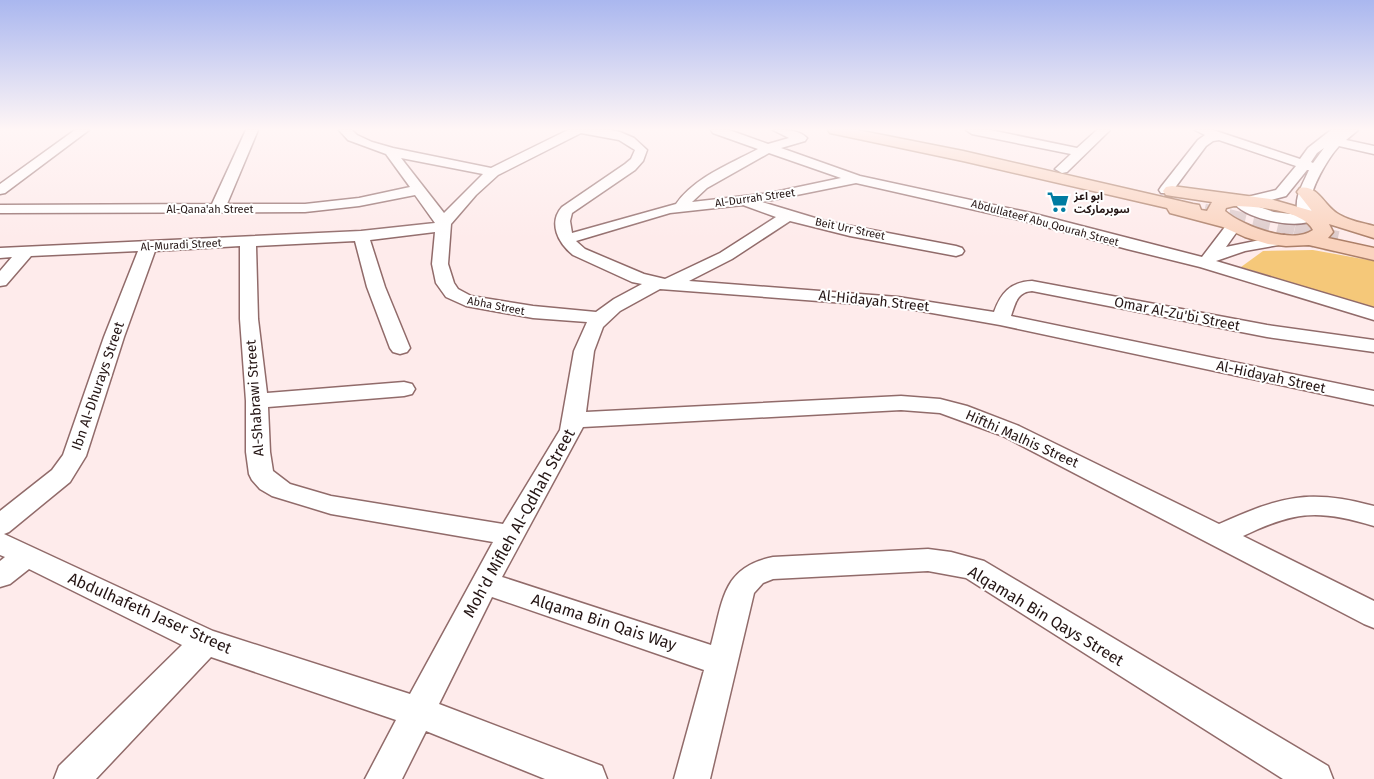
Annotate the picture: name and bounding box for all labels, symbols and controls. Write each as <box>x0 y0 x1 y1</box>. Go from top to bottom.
street label: Al-Durrah Street <box>714 186 796 210</box>
supermarket icon: ابو اعز سوبرماركت <box>1045 189 1071 215</box>
place label: ابو اعز سوبرماركت <box>1073 190 1130 216</box>
street label: Abdullateef Abu Qourah Street <box>970 197 1120 249</box>
street label: Al-Qana'ah Street <box>166 203 254 216</box>
street label: Beit Urr Street <box>814 215 886 243</box>
street label: Al-Muradi Street <box>140 236 222 254</box>
street label: Al-Hidayah Street <box>818 287 931 315</box>
street label: Omar Al-Zu'bi Street <box>1113 293 1242 335</box>
street label: Abha Street <box>466 294 526 318</box>
street label: Ibn Al-Dhurays Street <box>68 319 128 452</box>
street label: Al-Shabrawi Street <box>242 338 268 457</box>
street label: Al-Hidayah Street <box>1215 357 1328 397</box>
street label: Hifthi Malhis Street <box>963 406 1082 472</box>
street label: Moh'd Mifleh Al-Qdhah Street <box>459 425 579 621</box>
street label: Alqamah Bin Qays Street <box>965 562 1127 670</box>
street label: Abdulhafeth Jaser Street <box>65 568 235 658</box>
street label: Alqama Bin Qais Way <box>529 590 679 654</box>

